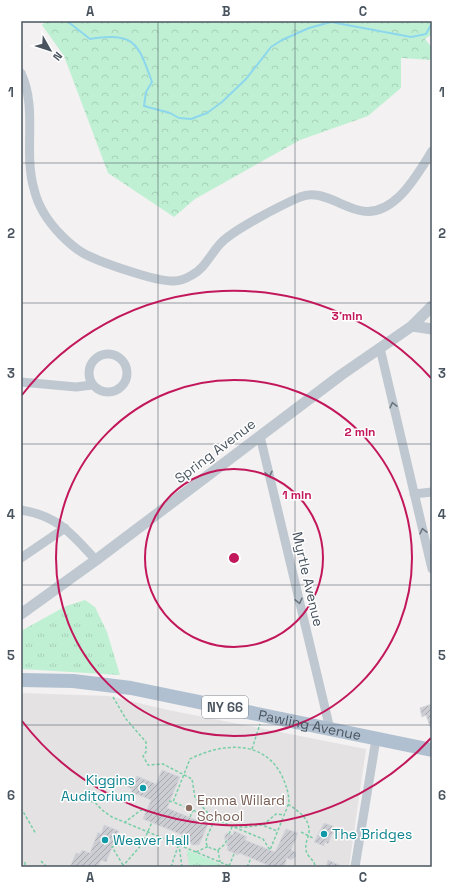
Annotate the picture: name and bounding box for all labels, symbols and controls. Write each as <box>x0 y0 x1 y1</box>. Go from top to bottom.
text: A <box>86 3 95 20</box>
text: B <box>222 3 231 20</box>
text: C <box>359 3 367 20</box>
north arrow <box>30 30 70 70</box>
text: N <box>50 49 66 64</box>
text: 1 <box>8 84 14 101</box>
text: 1 <box>439 84 445 101</box>
text: 2 <box>7 225 15 242</box>
text: 2 <box>438 225 446 242</box>
text: 3 min <box>331 308 363 324</box>
text: 3 <box>7 365 15 382</box>
text: 3 <box>438 365 446 382</box>
one-way arrow <box>389 402 398 409</box>
street label: Spring Avenue <box>171 415 259 487</box>
text: 2 min <box>344 424 376 440</box>
one-way arrow <box>264 470 273 477</box>
text: 1 min <box>282 487 312 503</box>
text: 4 <box>7 506 15 523</box>
text: 4 <box>438 506 446 523</box>
one-way arrow <box>419 528 428 535</box>
street label: Myrtle Avenue <box>288 530 328 628</box>
centre of rings <box>227 551 241 565</box>
one-way arrow <box>295 597 303 604</box>
text: 5 <box>7 647 15 664</box>
text: 5 <box>438 647 446 664</box>
road number: NY 66 <box>202 696 248 718</box>
street label: Pawling Avenue <box>257 705 363 744</box>
place label: Kiggins Auditorium <box>61 771 135 805</box>
marker: Kiggins Auditorium <box>138 783 148 793</box>
text: 6 <box>7 787 15 804</box>
text: 6 <box>438 787 446 804</box>
place label: Emma Willard School <box>197 791 285 825</box>
marker: Emma Willard School <box>184 803 194 813</box>
place label: The Bridges <box>332 825 412 843</box>
marker: The Bridges <box>319 829 329 839</box>
place label: Weaver Hall <box>113 831 190 849</box>
marker: Weaver Hall <box>100 835 110 845</box>
text: A <box>86 869 95 886</box>
text: B <box>222 869 231 886</box>
text: C <box>359 869 367 886</box>

